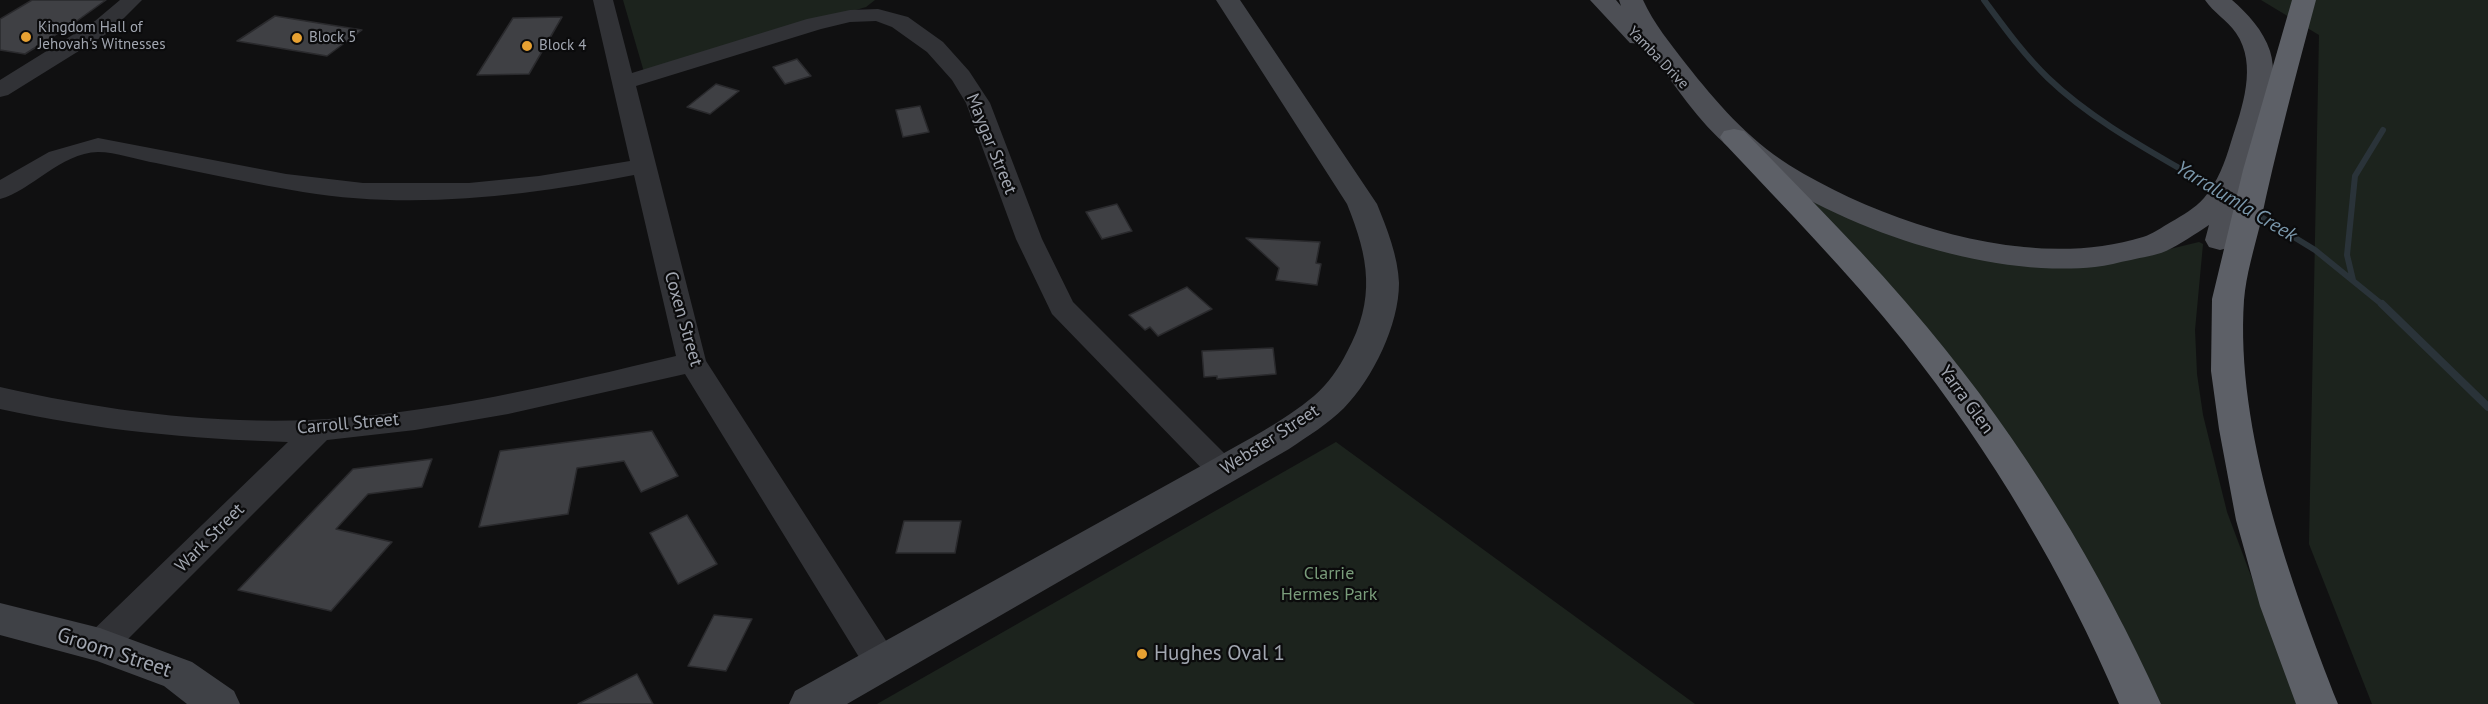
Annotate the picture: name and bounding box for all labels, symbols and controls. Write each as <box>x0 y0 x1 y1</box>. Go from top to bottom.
place label: Kingdom Hall of Jehovah's Witnesses <box>38 19 165 54</box>
street label: Yamba Drive <box>1624 23 1692 93</box>
place label: Block 5 <box>309 29 356 47</box>
marker: Kingdom Hall of Jehovah's Witnesses <box>19 30 33 44</box>
marker: Block 5 <box>290 31 304 45</box>
place label: Block 4 <box>539 37 586 55</box>
marker: Block 4 <box>520 39 534 53</box>
street label: Maygar Street <box>961 90 1021 198</box>
water label: Yarralumla Creek <box>2171 156 2301 248</box>
street label: Coxen Street <box>659 269 707 369</box>
street label: Yarra Glen <box>1934 362 1998 438</box>
street label: Webster Street <box>1217 400 1323 480</box>
street label: Carroll Street <box>296 409 400 439</box>
street label: Wark Street <box>171 499 249 577</box>
park label: Clarrie Hermes Park <box>1281 563 1377 606</box>
street label: Groom Street <box>54 623 174 683</box>
place label: Hughes Oval 1 <box>1154 641 1285 667</box>
marker: Hughes Oval 1 <box>1135 647 1149 661</box>

